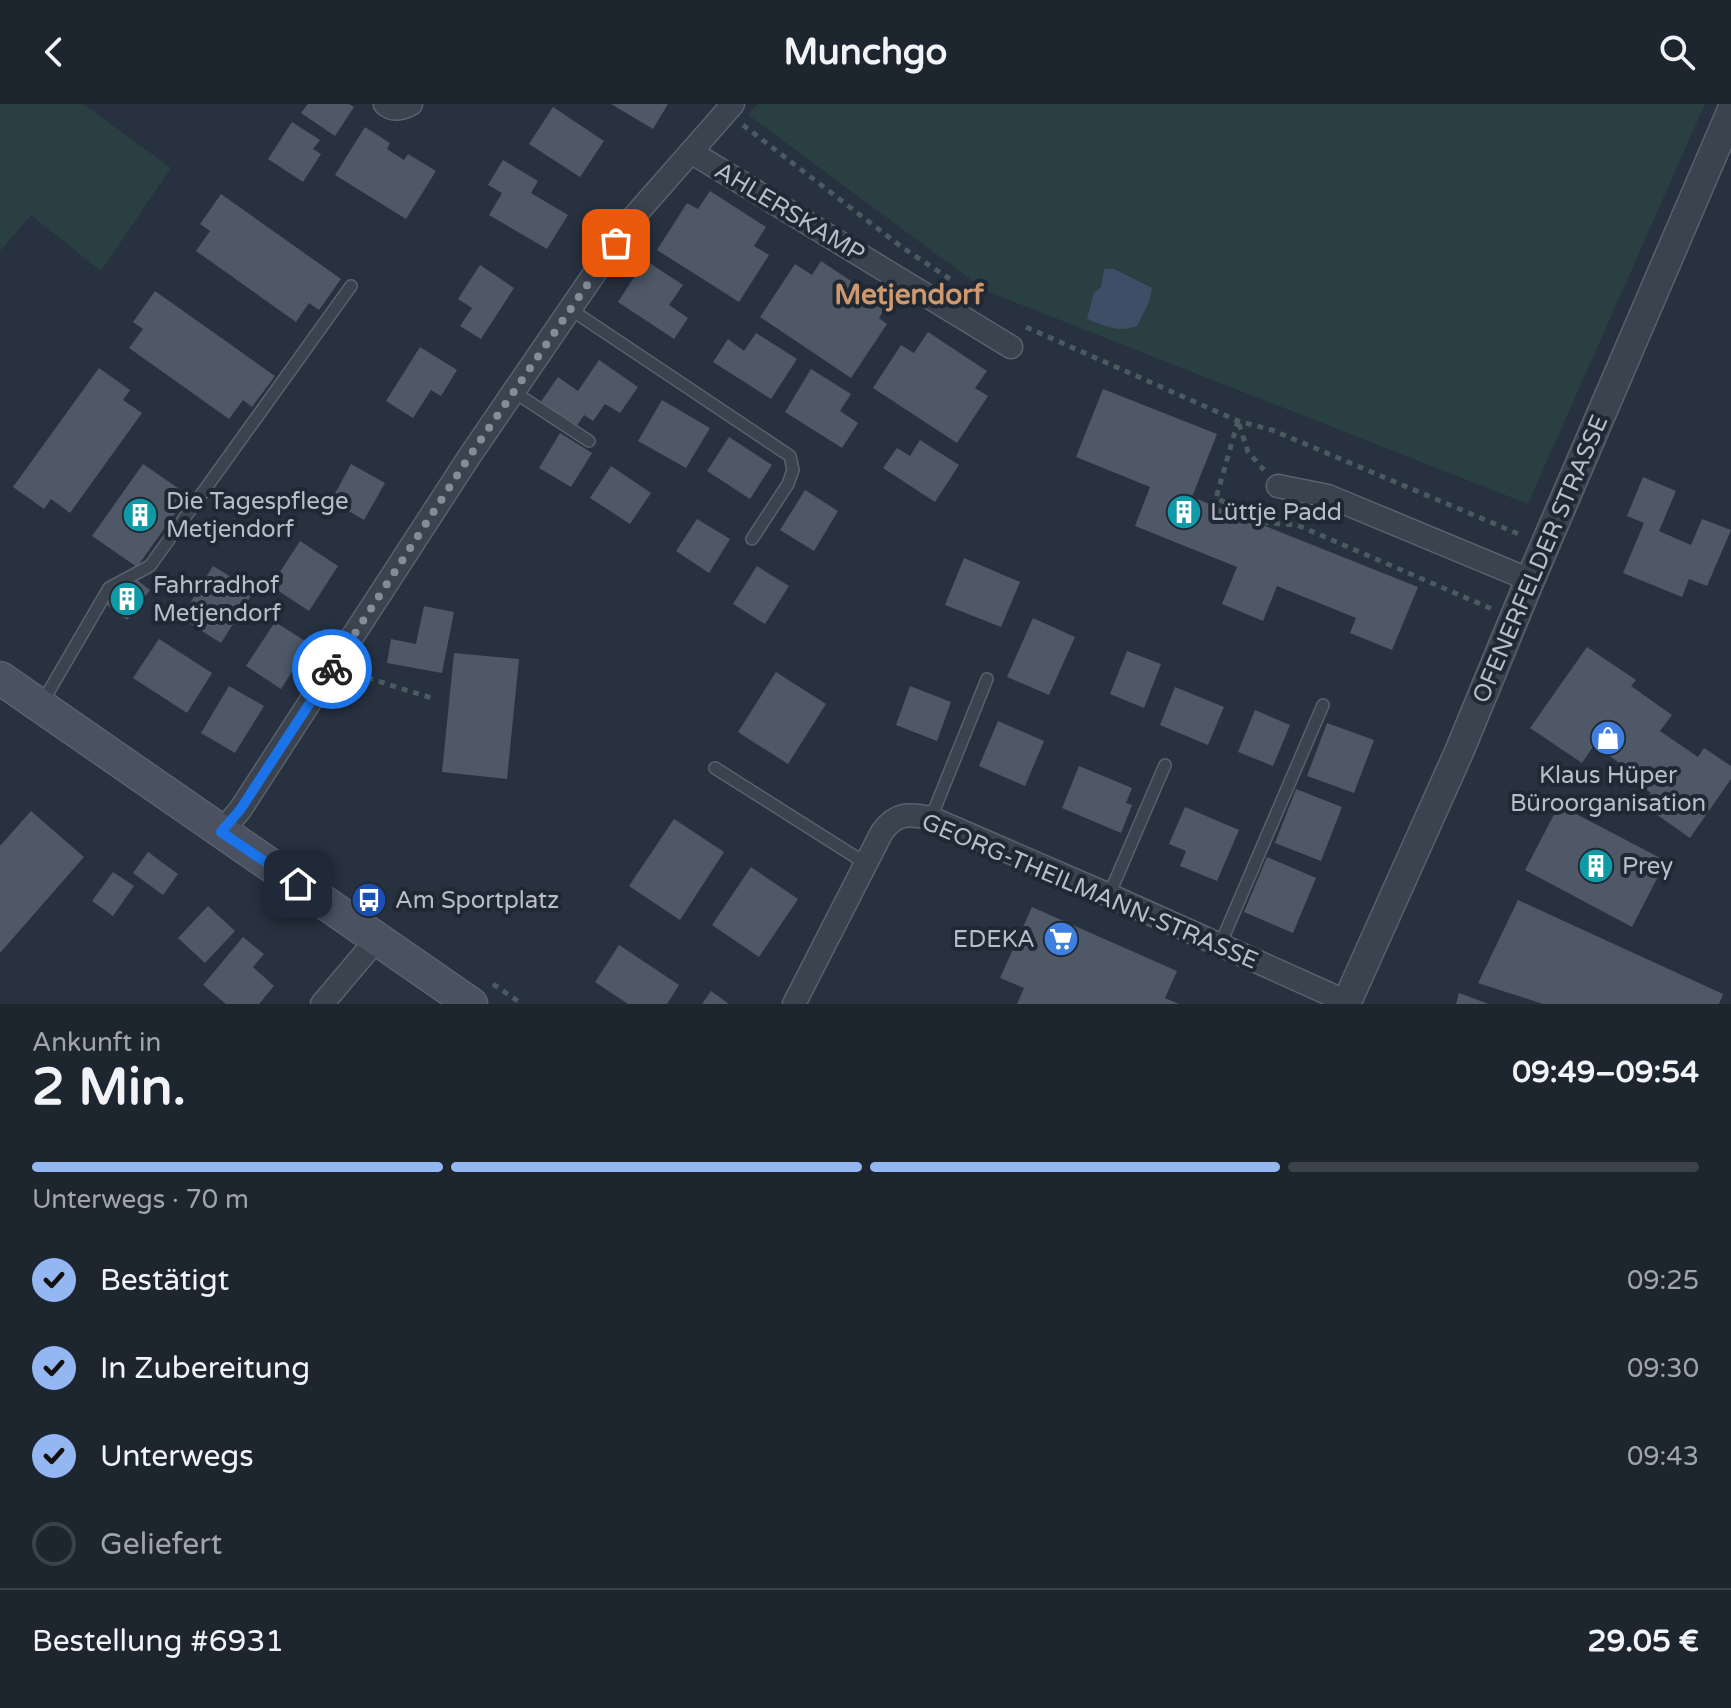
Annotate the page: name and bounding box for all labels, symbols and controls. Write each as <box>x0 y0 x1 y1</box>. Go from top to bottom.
icon: back <box>32 30 76 74</box>
icon: search <box>1655 30 1699 74</box>
text: Munchgo <box>784 31 947 74</box>
street label: AHLERSKAMP <box>709 156 870 269</box>
pin <box>582 209 650 277</box>
icon: bag <box>594 221 638 265</box>
district label: Metjendorf <box>834 278 985 312</box>
street label: OFENERFELDER STRASSE <box>1467 411 1614 707</box>
place label: Die Tagespflege Metjendorf <box>166 487 349 544</box>
building icon: Lüttje Padd <box>1165 493 1203 531</box>
building icon: Die Tagespflege Metjendorf <box>121 496 159 534</box>
place label: Lüttje Padd <box>1210 498 1342 527</box>
place label: Fahrradhof Metjendorf <box>153 571 282 628</box>
building icon: Fahrradhof Metjendorf <box>108 580 146 618</box>
courier <box>292 629 372 709</box>
icon: bike <box>310 647 354 691</box>
shop icon: Klaus Hüper Büroorganisation <box>1589 719 1627 757</box>
place label: Klaus Hüper Büroorganisation <box>1510 761 1706 818</box>
street label: GEORG-THEILMANN-STRASSE <box>917 807 1262 976</box>
building icon: Prey <box>1577 847 1615 885</box>
pin <box>264 850 332 918</box>
place label: Prey <box>1622 852 1673 881</box>
icon: home <box>276 862 320 906</box>
bus stop icon: Am Sportplatz <box>350 881 388 919</box>
place label: Am Sportplatz <box>395 886 559 915</box>
supermarket icon: EDEKA <box>1042 920 1080 958</box>
place label: EDEKA <box>953 925 1035 954</box>
text: Ankunft in <box>32 1027 161 1058</box>
text: 09:49–09:54 <box>1512 1054 1699 1091</box>
text: 2 Min. <box>32 1056 186 1119</box>
text: Unterwegs · 70 m <box>32 1184 249 1215</box>
icon: check <box>32 1258 76 1302</box>
text: Bestätigt <box>100 1262 229 1299</box>
text: 09:25 <box>1627 1265 1699 1296</box>
icon: check <box>32 1346 76 1390</box>
text: In Zubereitung <box>100 1350 310 1387</box>
text: 09:30 <box>1627 1353 1699 1384</box>
icon: check <box>32 1434 76 1478</box>
text: Unterwegs <box>100 1438 254 1475</box>
text: 09:43 <box>1627 1441 1699 1472</box>
text: Geliefert <box>100 1526 222 1563</box>
text: Bestellung #6931 <box>32 1623 284 1660</box>
text: 29.05 € <box>1588 1623 1699 1660</box>

